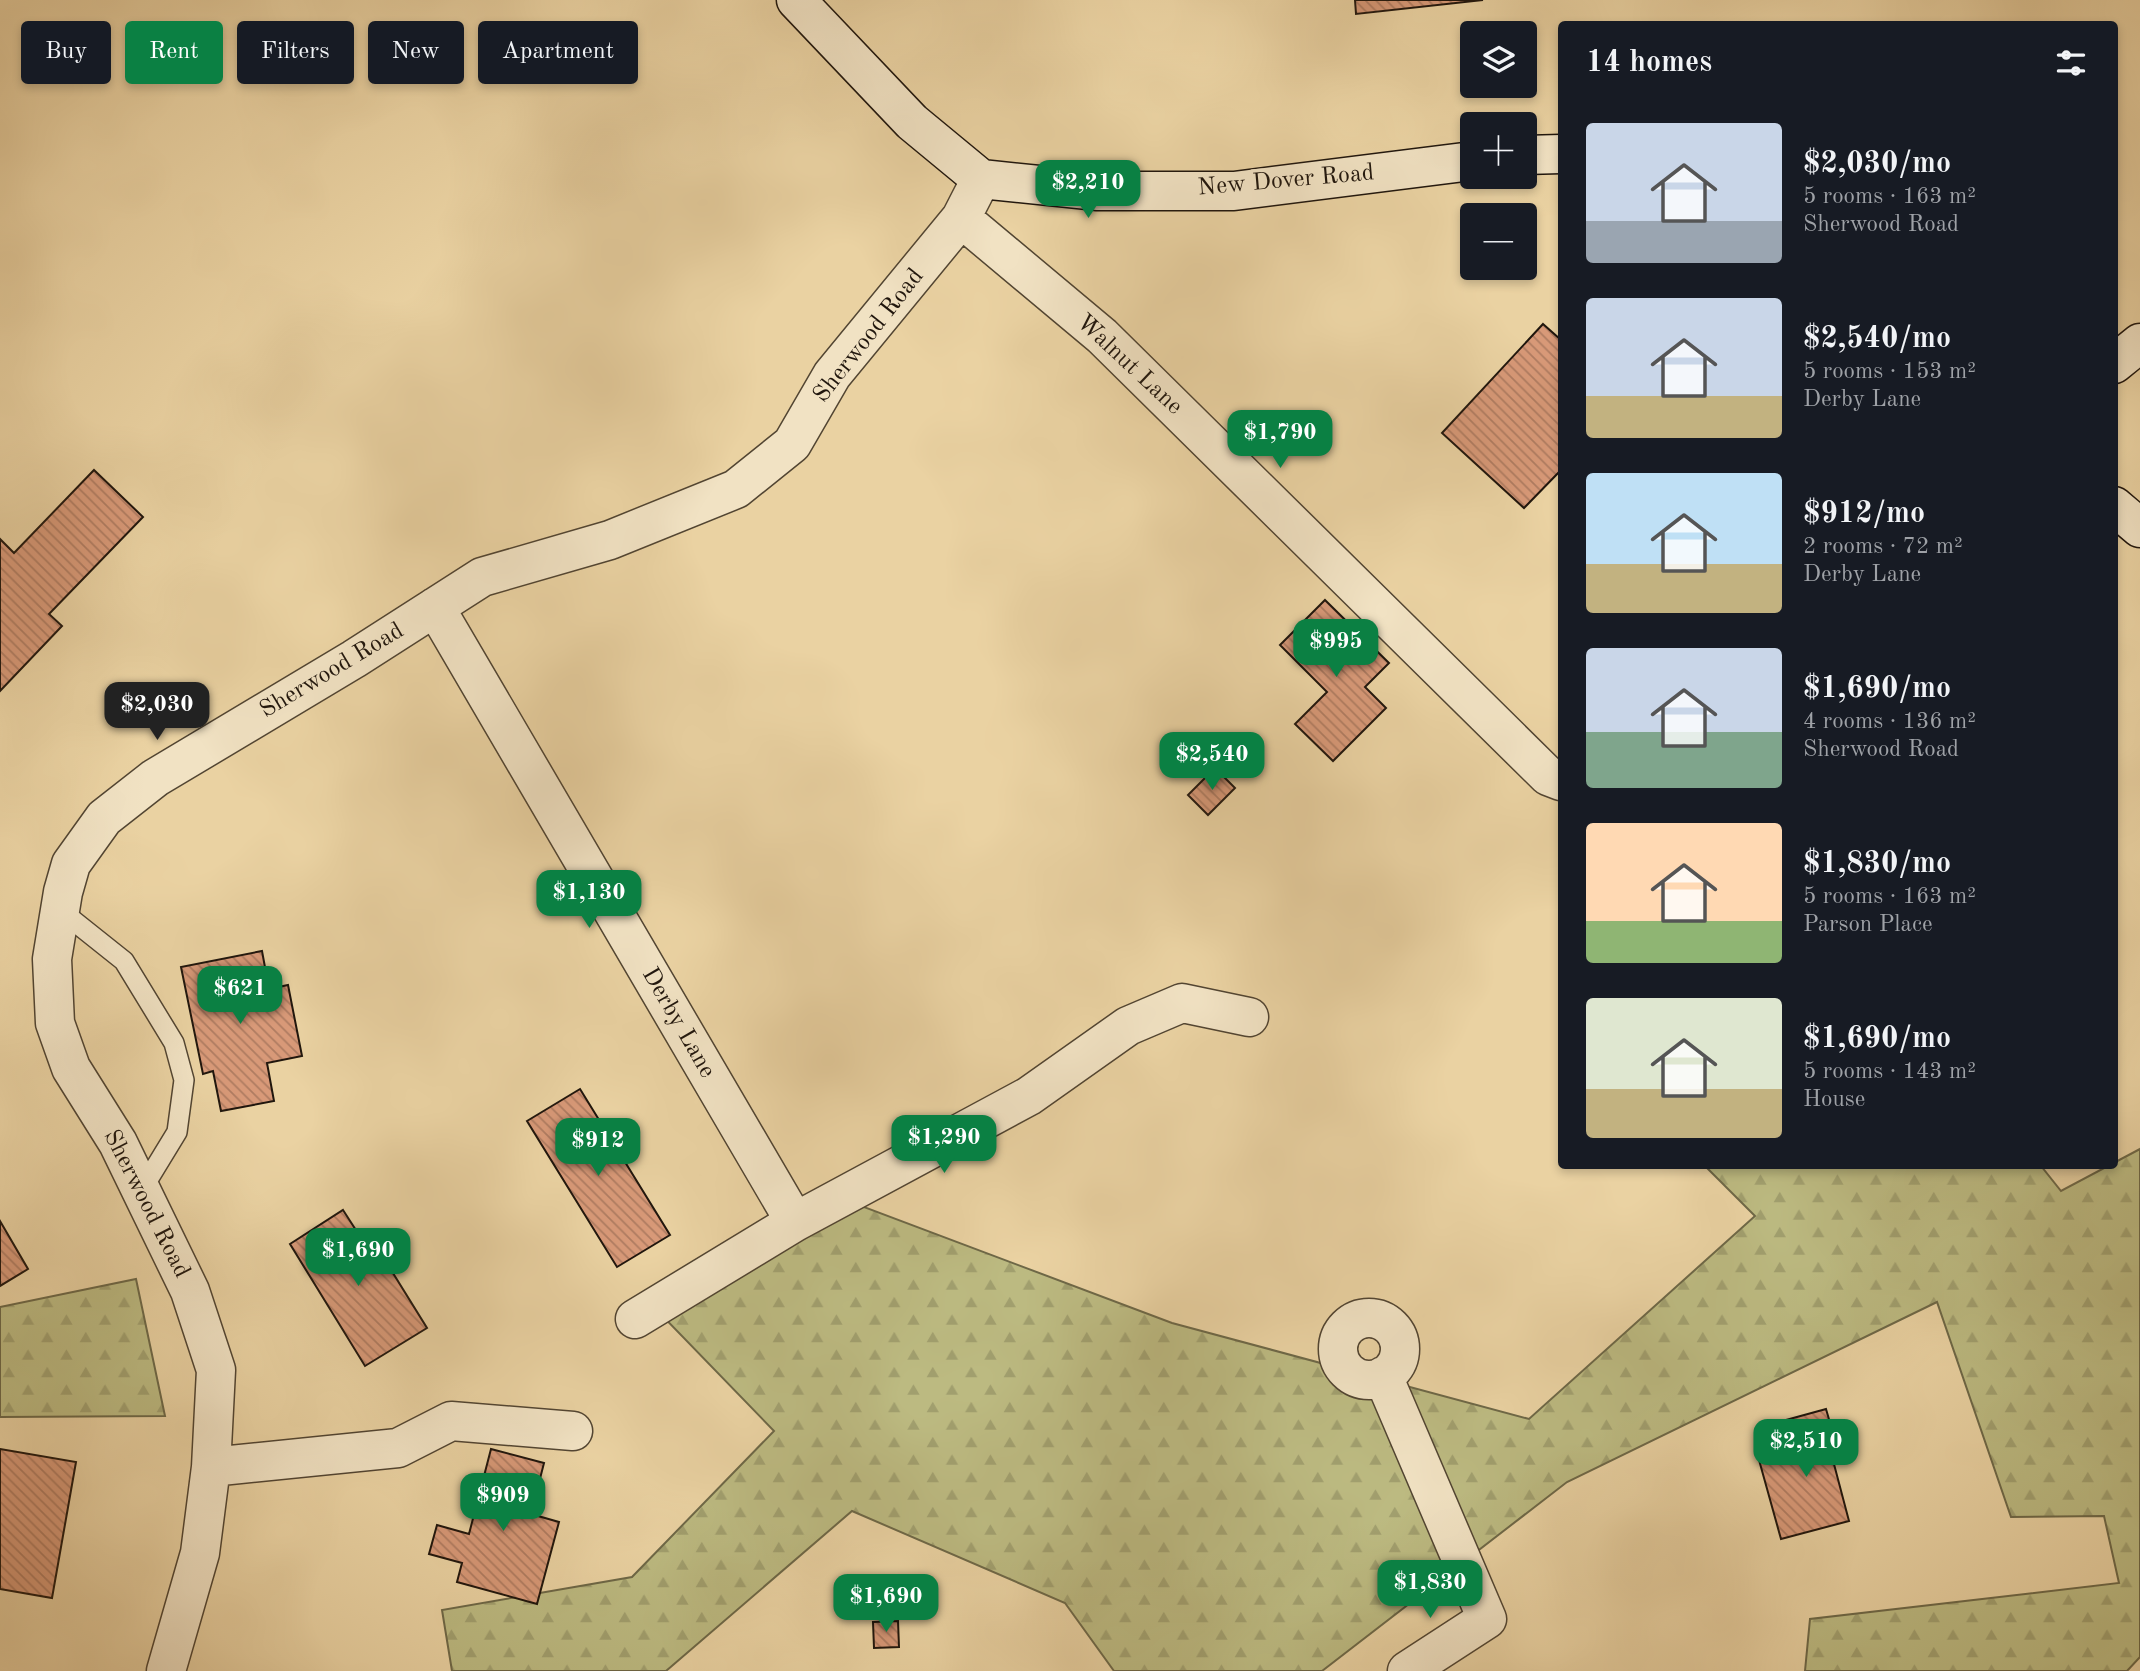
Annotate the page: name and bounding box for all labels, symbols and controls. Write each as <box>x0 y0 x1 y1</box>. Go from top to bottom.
chip: Buy <box>21 21 111 84</box>
chip: Rent <box>125 21 223 84</box>
chip: Filters <box>237 21 354 84</box>
chip: New <box>368 21 464 84</box>
chip: Apartment <box>478 21 638 84</box>
map controls <box>1460 21 1537 280</box>
button: layers <box>1460 21 1537 98</box>
icon: filters <box>2052 44 2090 82</box>
text: 14 homes <box>1586 48 1712 78</box>
button: + <box>1460 112 1537 189</box>
text: $2,030/mo <box>1803 149 1951 179</box>
icon: home <box>1642 151 1726 235</box>
pin: $2,210 <box>1031 160 1145 220</box>
street label: New Dover Road <box>1197 161 1375 201</box>
text: $2,210 <box>1051 171 1125 194</box>
text: 5 rooms · 163 m² <box>1803 185 1976 208</box>
button: − <box>1460 203 1537 280</box>
text: Sherwood Road <box>1803 213 1959 236</box>
street label: Sherwood Road <box>809 264 929 408</box>
street label: Walnut Lane <box>1071 310 1187 420</box>
text: $2,540/mo <box>1803 324 1951 354</box>
icon: home <box>1642 326 1726 410</box>
text: 5 rooms · 153 m² <box>1803 360 1976 383</box>
text: Derby Lane <box>1803 388 1921 411</box>
pin: $1,790 <box>1223 410 1337 470</box>
text: $1,790 <box>1243 421 1317 444</box>
text: $912/mo <box>1803 499 1925 529</box>
icon: home <box>1642 501 1726 585</box>
text: 2 rooms · 72 m² <box>1803 535 1963 558</box>
text: Derby Lane <box>1803 563 1921 586</box>
street label: Sherwood Road <box>256 619 408 723</box>
pin: $995 <box>1295 620 1377 679</box>
text: $995 <box>1309 630 1363 653</box>
text: $1,690/mo <box>1803 674 1951 704</box>
icon: home <box>1642 676 1726 760</box>
pin: $2,030 <box>100 682 214 742</box>
text: $2,030 <box>120 693 194 716</box>
text: 4 rooms · 136 m² <box>1803 710 1976 733</box>
pin: $2,540 <box>1155 732 1269 792</box>
text: Sherwood Road <box>1803 738 1959 761</box>
text: $2,540 <box>1175 743 1249 766</box>
text: $1,830/mo <box>1803 849 1951 879</box>
icon: home <box>1642 851 1726 935</box>
pin: $1,130 <box>532 870 646 930</box>
text: $1,130 <box>552 881 626 904</box>
text: 5 rooms · 163 m² <box>1803 885 1976 908</box>
text: Parson Place <box>1803 913 1933 936</box>
street label: Derby Lane <box>637 964 719 1082</box>
pin: $621 <box>199 967 281 1026</box>
text: $621 <box>213 977 267 1000</box>
text: $1,690/mo <box>1803 1024 1951 1054</box>
icon: home <box>1642 1026 1726 1110</box>
text: 5 rooms · 143 m² <box>1803 1060 1976 1083</box>
text: House <box>1803 1088 1865 1111</box>
pin: $1,290 <box>887 1116 1001 1175</box>
pin: $912 <box>557 1118 639 1178</box>
street label: Sherwood Road <box>98 1126 194 1282</box>
text: $1,290 <box>907 1126 981 1149</box>
text: $912 <box>571 1129 625 1152</box>
pin: $1,690 <box>301 1228 415 1288</box>
text: $1,690 <box>321 1239 395 1262</box>
pin: $2,510 <box>1749 1420 1863 1479</box>
text: $2,510 <box>1769 1430 1843 1453</box>
pin: $909 <box>462 1474 544 1533</box>
text: $909 <box>476 1484 530 1507</box>
pin: $1,830 <box>1373 1560 1487 1620</box>
text: $1,830 <box>1393 1571 1467 1594</box>
pin: $1,690 <box>829 1574 943 1634</box>
text: $1,690 <box>849 1585 923 1608</box>

